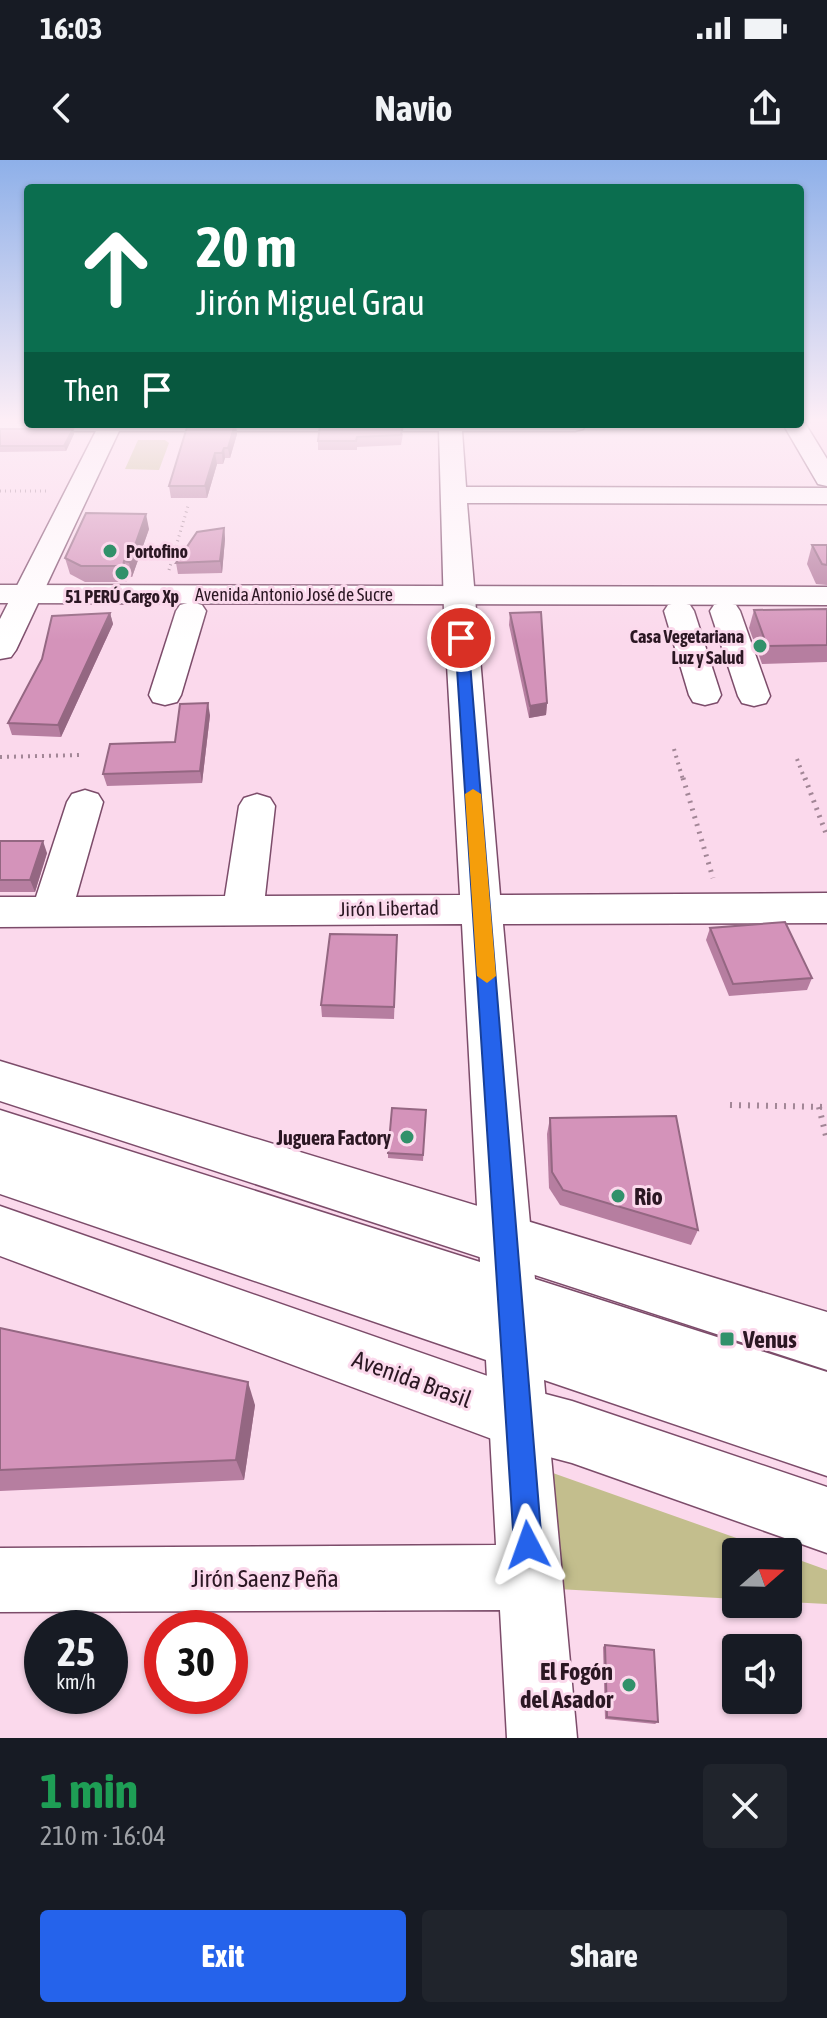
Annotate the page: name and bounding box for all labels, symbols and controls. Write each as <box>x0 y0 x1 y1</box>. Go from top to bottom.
text: 16:03 <box>40 11 102 45</box>
icon: back <box>40 86 84 130</box>
icon: share <box>743 86 787 130</box>
text: Navio <box>374 87 453 129</box>
text: 20 m <box>196 215 297 279</box>
icon: ahead <box>64 216 168 320</box>
text: Jirón Miguel Grau <box>196 281 425 323</box>
icon: arrive <box>135 368 179 412</box>
text: Then <box>64 373 119 407</box>
place label: Portofino <box>126 541 188 562</box>
marker: Portofino <box>101 542 119 560</box>
marker: 51 PERÚ Cargo Xp <box>113 564 131 582</box>
street label: Avenida Antonio José de Sucre <box>195 584 393 605</box>
place label: 51 PERÚ Cargo Xp <box>65 586 179 607</box>
pin <box>427 604 495 672</box>
icon: arrive <box>439 616 483 660</box>
place label: Casa Vegetariana Luz y Salud <box>630 626 744 668</box>
marker: Casa Vegetariana Luz y Salud <box>751 637 769 655</box>
street label: Jirón Libertad <box>339 896 439 920</box>
place label: Juguera Factory <box>276 1126 392 1149</box>
marker: Juguera Factory <box>398 1128 416 1146</box>
place label: Rio <box>634 1183 663 1210</box>
marker: Rio <box>609 1187 627 1205</box>
place label: Venus <box>742 1326 797 1353</box>
marker: Venus <box>718 1330 736 1348</box>
street label: Avenida Brasil <box>349 1345 476 1413</box>
position arrow <box>486 1503 570 1587</box>
north arrow <box>722 1538 802 1618</box>
map controls <box>722 1538 802 1714</box>
street label: Jirón Saenz Peña <box>191 1565 339 1592</box>
speed limit sign: 30 <box>144 1610 248 1714</box>
text: 25 <box>57 1629 95 1674</box>
button: sound <box>722 1634 802 1714</box>
place label: El Fogón del Asador <box>520 1658 614 1713</box>
text: km/h <box>56 1670 96 1693</box>
marker: El Fogón del Asador <box>620 1676 638 1694</box>
text: 1 min <box>40 1763 138 1818</box>
button: close <box>703 1764 787 1848</box>
text: 210 m · 16:04 <box>40 1821 166 1851</box>
button: Exit <box>40 1910 406 2002</box>
button: Share <box>422 1910 787 2002</box>

